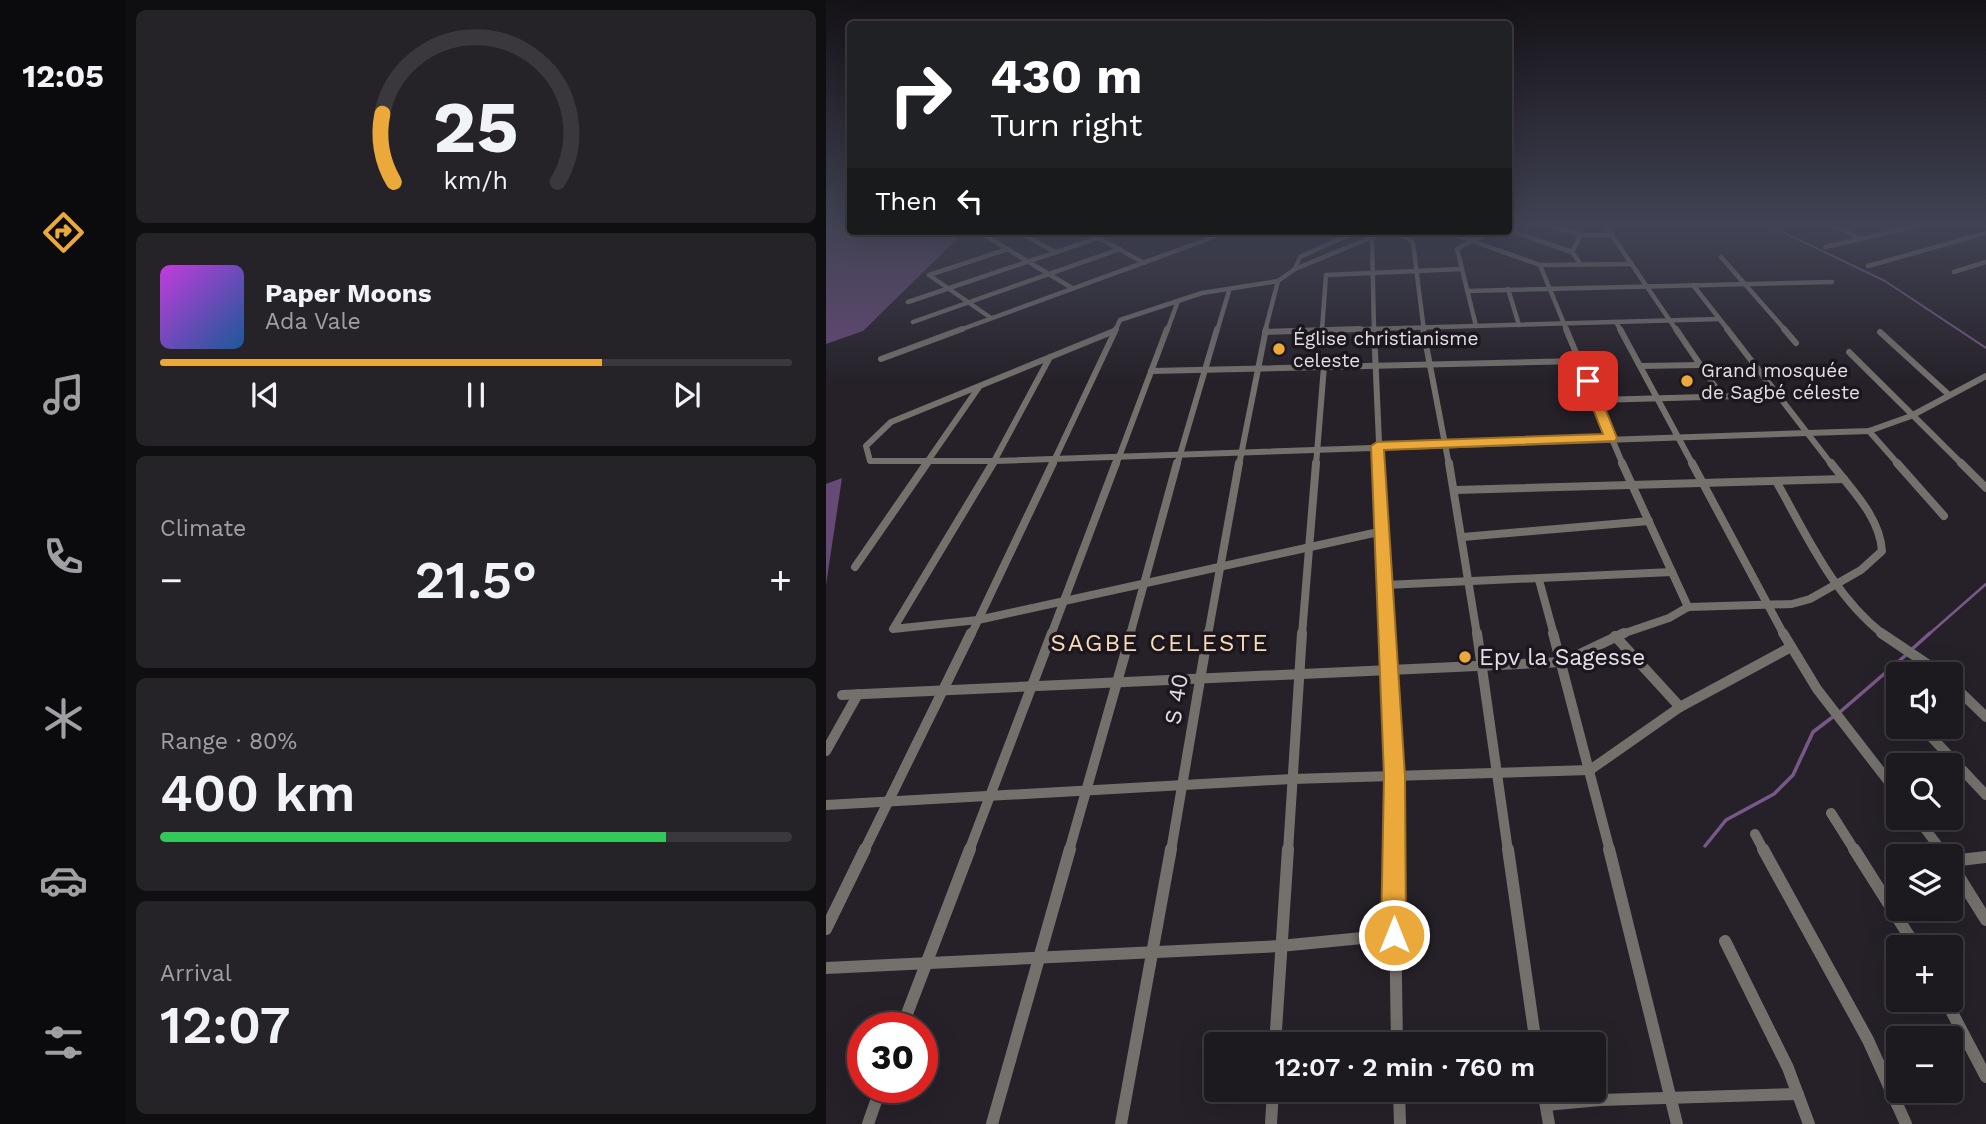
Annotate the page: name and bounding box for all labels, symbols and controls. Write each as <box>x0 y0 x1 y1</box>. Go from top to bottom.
text: 430 m <box>990 47 1142 105</box>
icon: right <box>875 49 966 140</box>
text: 12:05 <box>22 57 104 95</box>
text: 25 <box>433 85 519 171</box>
text: Turn right <box>990 106 1142 144</box>
text: km/h <box>444 166 508 195</box>
icon: left <box>951 182 989 220</box>
text: Then <box>875 186 937 216</box>
icon: directions <box>39 208 88 257</box>
text: Paper Moons <box>265 278 432 308</box>
text: Ada Vale <box>265 308 361 335</box>
place label: Église christianisme celeste <box>1293 327 1478 372</box>
marker: Église christianisme celeste <box>1271 341 1287 357</box>
pin <box>1558 351 1618 411</box>
place label: Grand mosquée de Sagbé céleste <box>1701 359 1860 404</box>
icon: arrive <box>1569 362 1607 400</box>
icon: music <box>39 370 88 419</box>
marker: Grand mosquée de Sagbé céleste <box>1679 373 1695 389</box>
icon: previous <box>246 376 284 414</box>
icon: pause <box>457 376 495 414</box>
icon: next <box>668 376 706 414</box>
text: Climate <box>160 515 246 542</box>
icon: phone <box>39 532 88 581</box>
text: 21.5° <box>415 550 537 611</box>
text: − <box>160 558 183 602</box>
text: + <box>769 558 792 602</box>
district label: SAGBE CELESTE <box>1051 629 1269 657</box>
place label: Epv la Sagesse <box>1479 644 1645 671</box>
marker: Epv la Sagesse <box>1457 649 1473 665</box>
map controls <box>1886 662 1963 1103</box>
button: sound <box>1886 662 1963 739</box>
street label: S 40 <box>1159 672 1194 726</box>
icon: climate <box>39 694 88 743</box>
text: Range · 80% <box>160 728 297 755</box>
button: search <box>1886 753 1963 830</box>
text: 400 km <box>160 763 355 824</box>
button: layers <box>1886 844 1963 921</box>
icon: car <box>39 856 88 905</box>
position arrow <box>1357 898 1431 972</box>
button: + <box>1886 935 1963 1012</box>
text: Arrival <box>160 960 232 987</box>
text: 12:07 <box>160 995 291 1056</box>
speed limit sign: 30 <box>847 1012 938 1103</box>
icon: filters <box>39 1018 88 1067</box>
button: − <box>1886 1026 1963 1103</box>
text: 12:07 · 2 min · 760 m <box>1275 1052 1535 1082</box>

